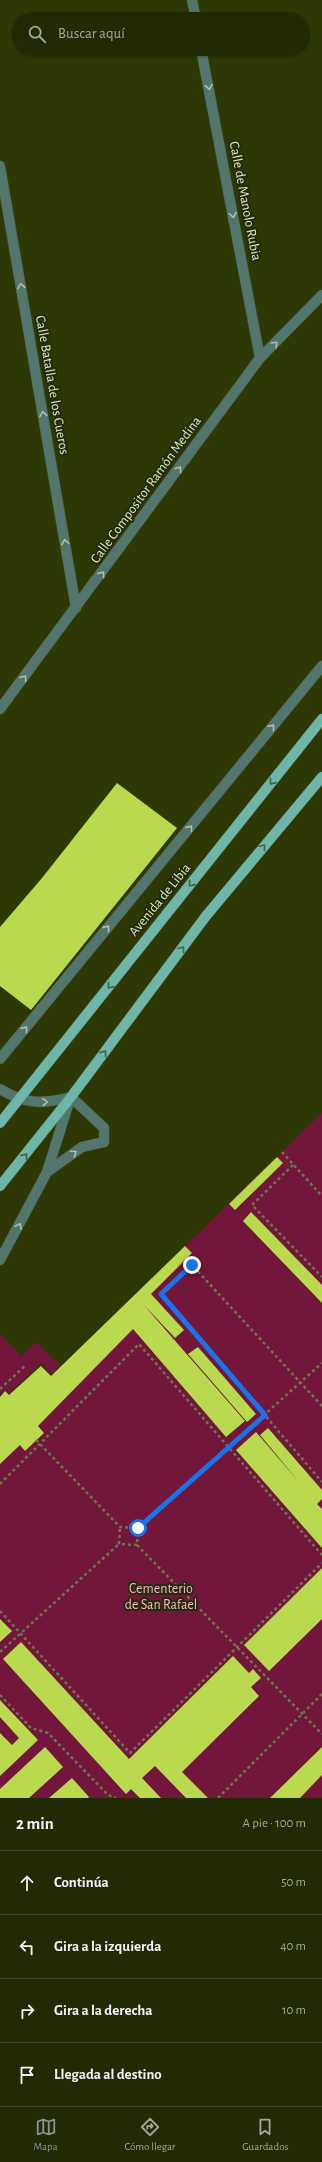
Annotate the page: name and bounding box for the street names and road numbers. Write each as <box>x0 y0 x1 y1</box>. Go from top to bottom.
street label: Calle de Manolo Rubia <box>227 140 264 262</box>
street label: Calle Batalla de los Cueros <box>33 314 71 456</box>
street label: Calle Compositor Ramón Medina <box>88 414 204 566</box>
street label: Avenida de Libia <box>127 861 194 939</box>

